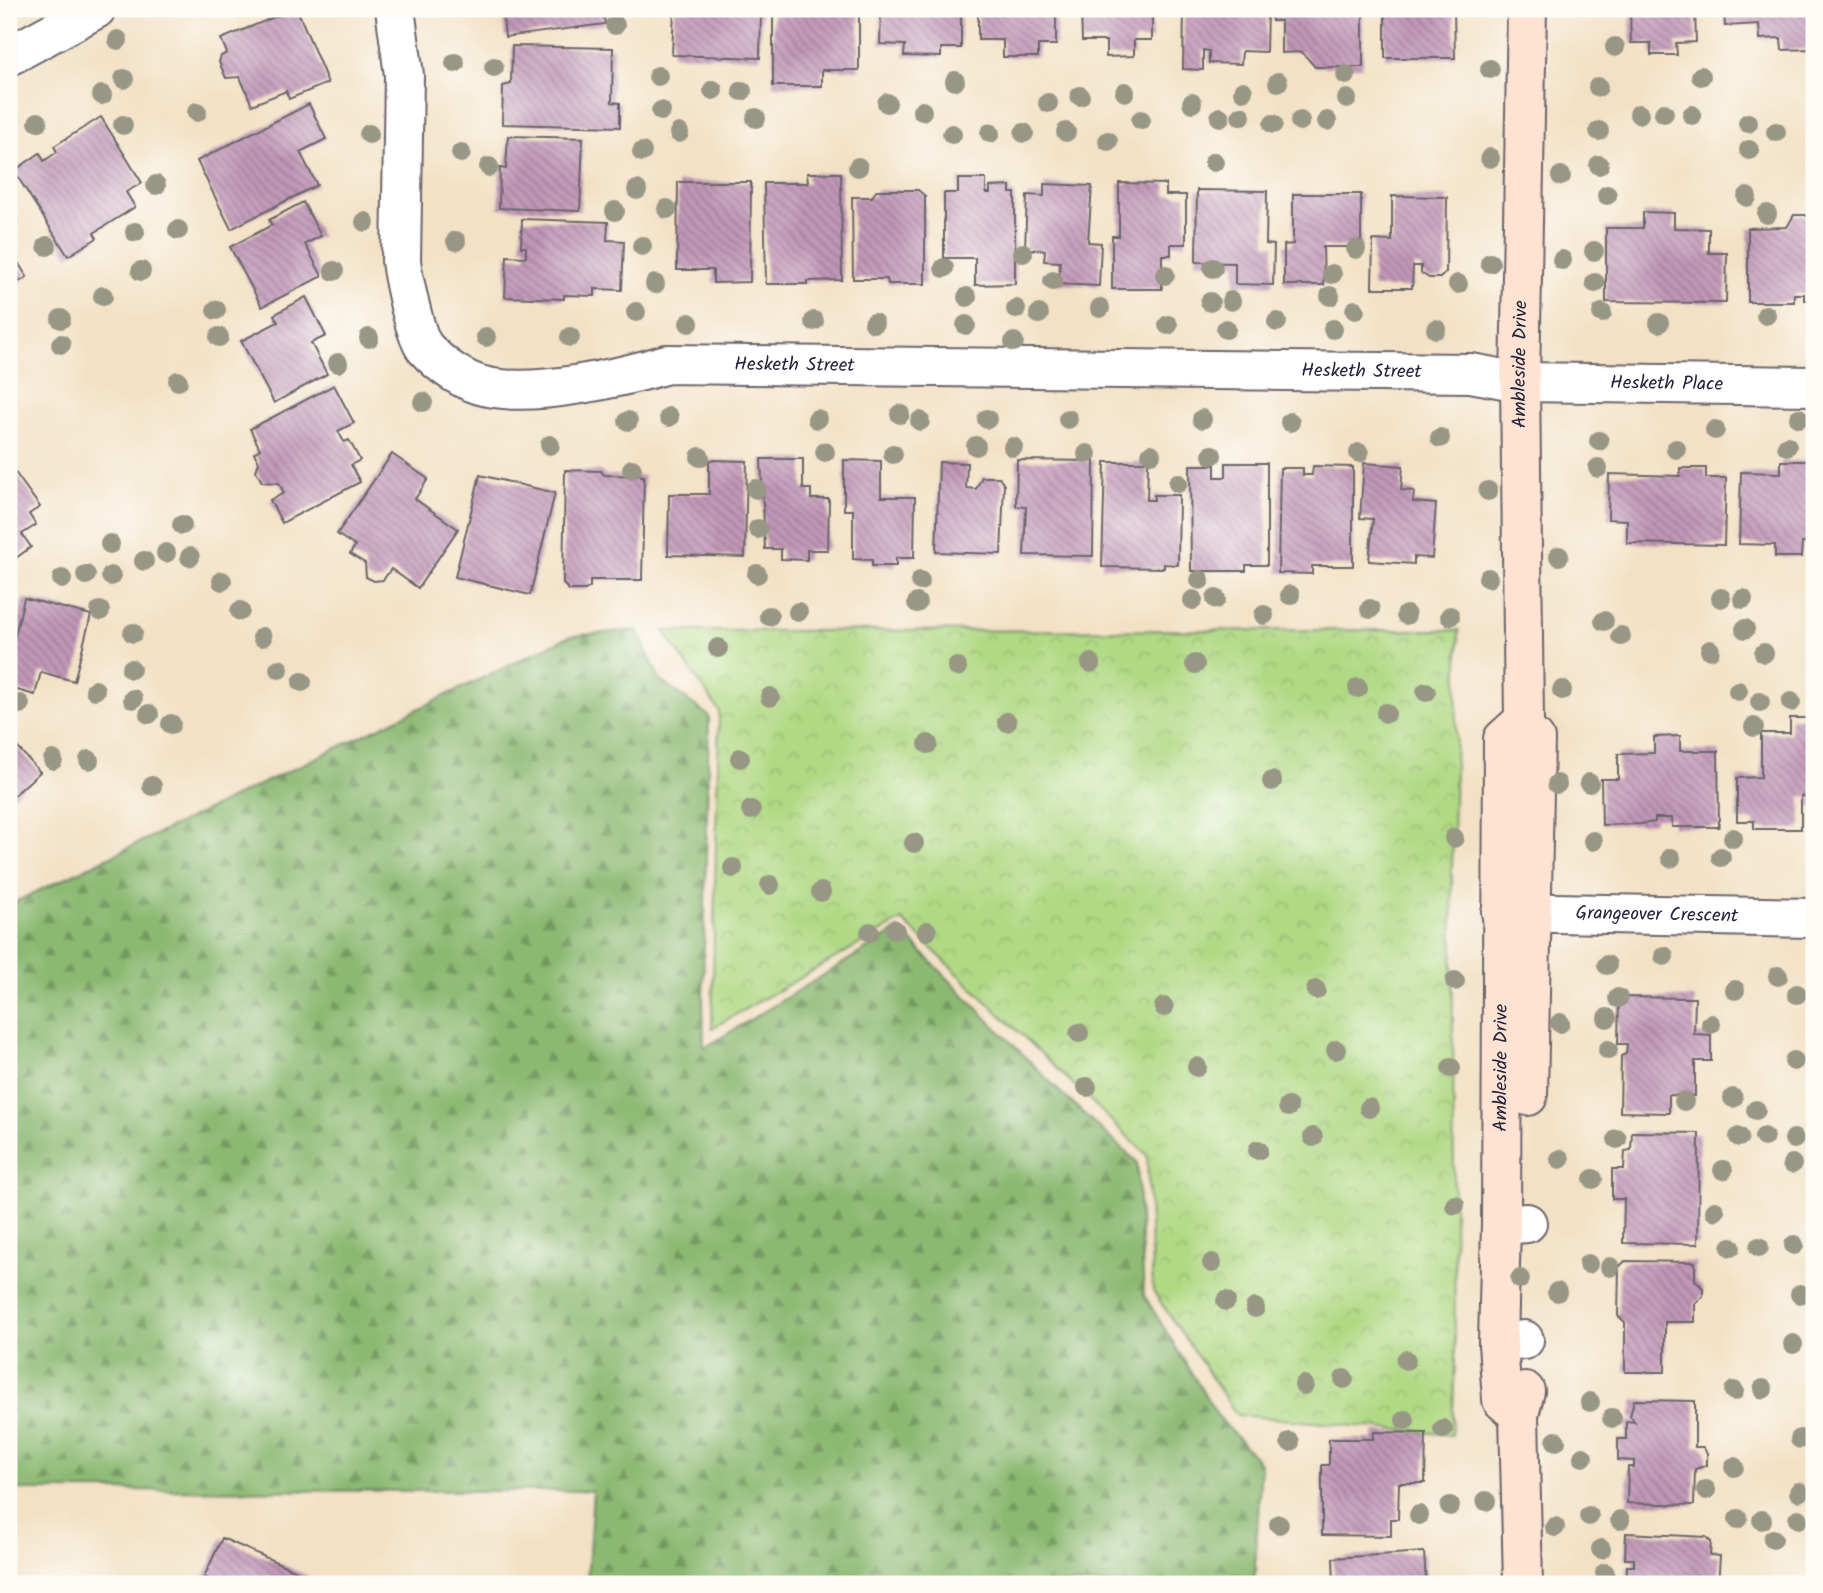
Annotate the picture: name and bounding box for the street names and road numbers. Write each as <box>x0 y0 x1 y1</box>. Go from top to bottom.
street label: Ambleside Drive <box>1505 300 1537 428</box>
street label: Hesketh Street <box>734 350 855 381</box>
street label: Hesketh Street <box>1301 356 1422 387</box>
street label: Hesketh Place <box>1610 368 1724 400</box>
street label: Grangeover Crescent <box>1575 898 1739 932</box>
street label: Ambleside Drive <box>1486 1003 1517 1132</box>

